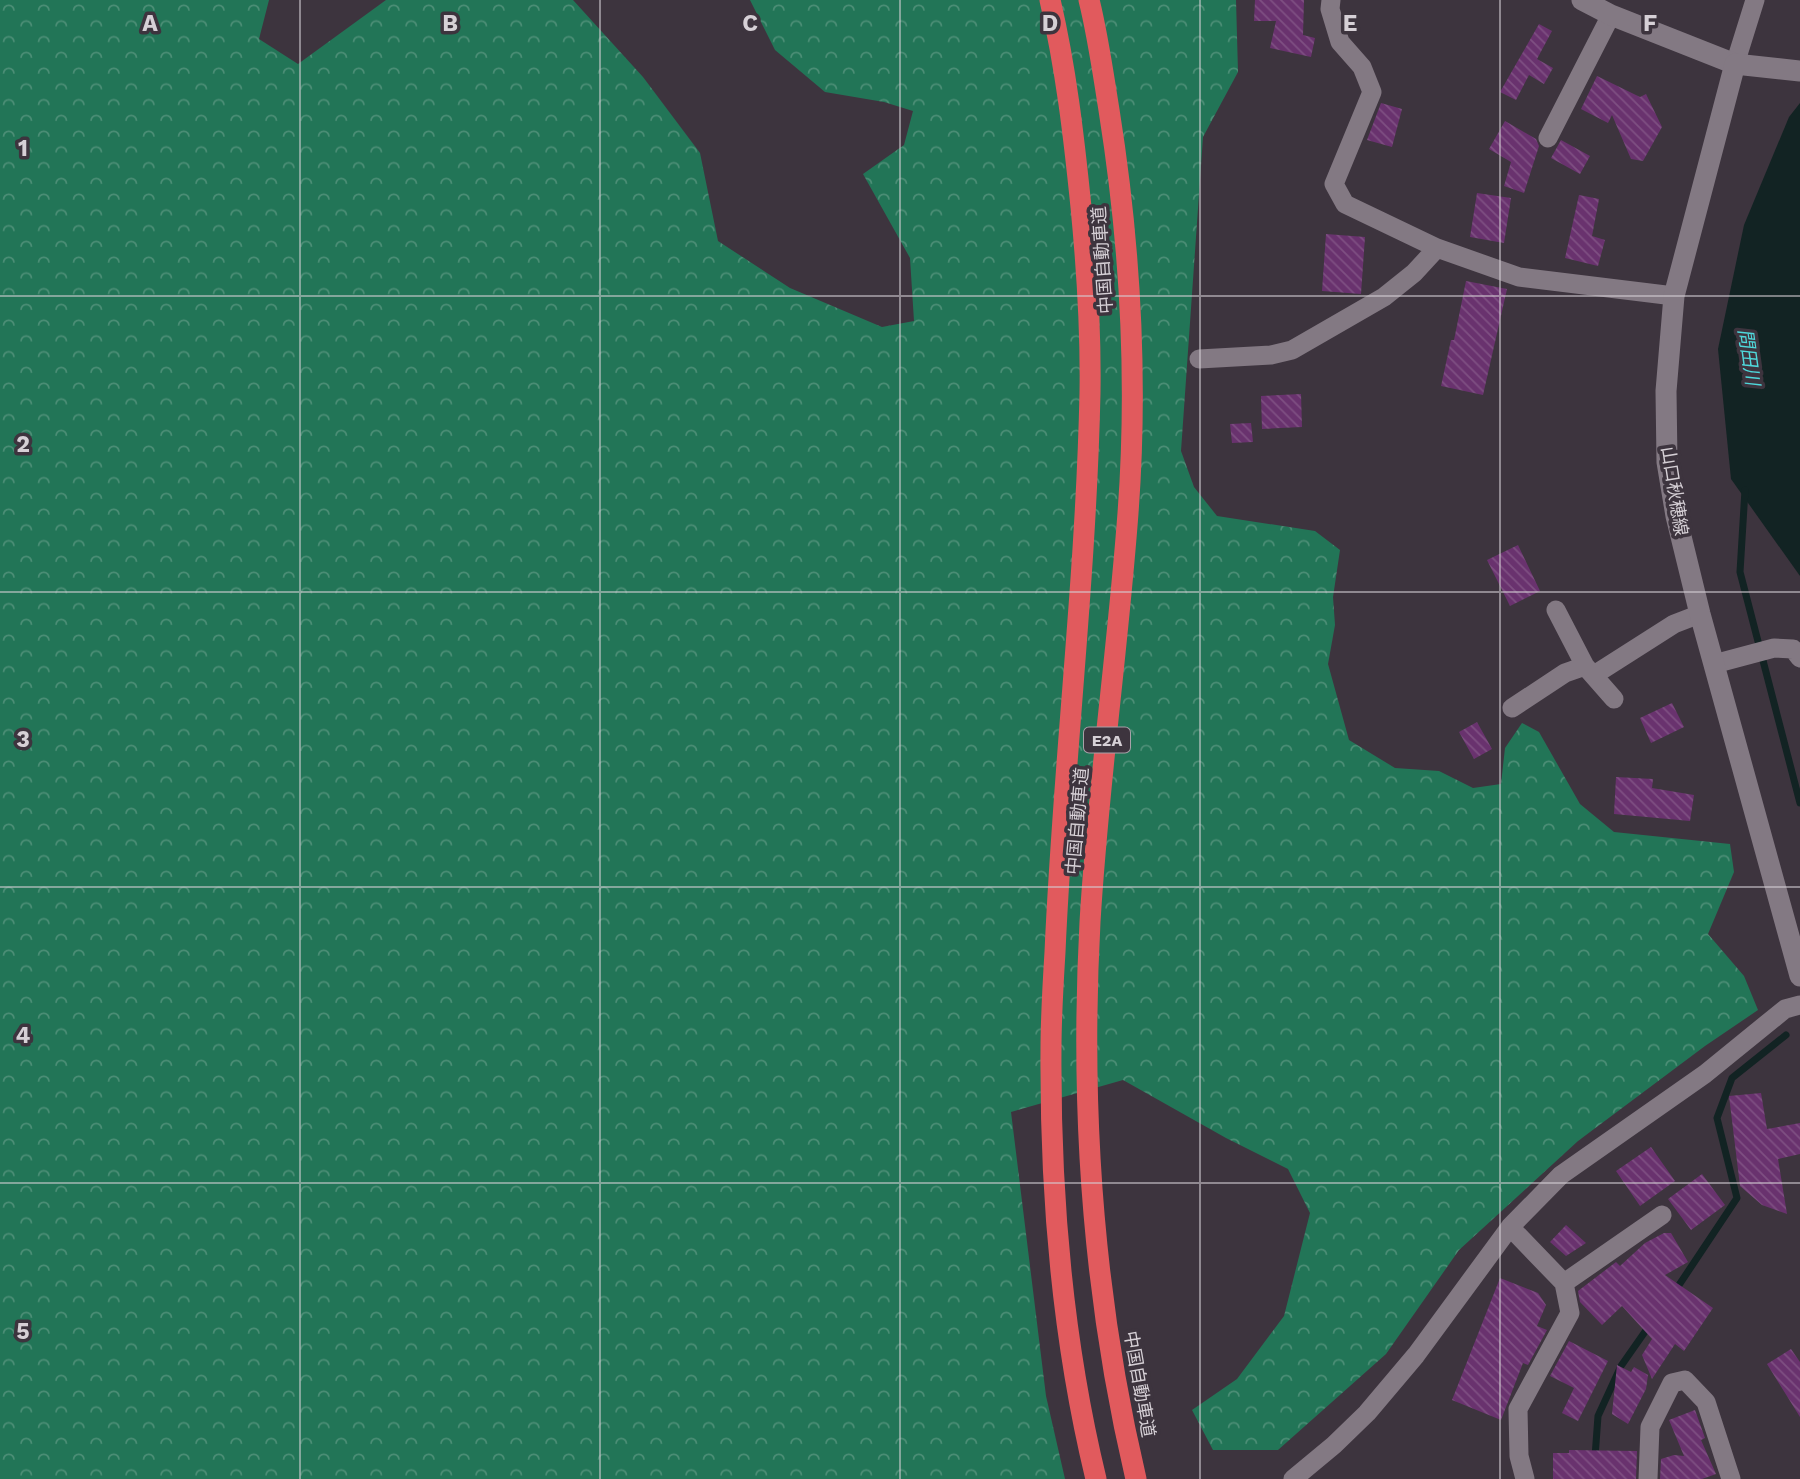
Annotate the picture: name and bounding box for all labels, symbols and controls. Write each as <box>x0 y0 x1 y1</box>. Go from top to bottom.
text: A <box>142 10 158 37</box>
text: B <box>442 10 458 37</box>
text: C <box>742 10 758 37</box>
text: D <box>1042 10 1058 37</box>
text: E <box>1343 10 1357 37</box>
text: F <box>1643 10 1657 37</box>
text: 1 <box>18 135 28 162</box>
street label: 中国自動車道 <box>1088 205 1116 315</box>
water label: 問田川 <box>1734 327 1765 389</box>
text: 2 <box>16 431 30 458</box>
street label: 山口秋穂線 <box>1658 445 1692 537</box>
text: 3 <box>16 726 30 753</box>
road number: E2A <box>1084 727 1130 752</box>
street label: 中国自動車道 <box>1062 766 1092 876</box>
text: 4 <box>16 1022 31 1049</box>
text: 5 <box>16 1318 30 1345</box>
street label: 中国自動車道 <box>1120 1329 1160 1439</box>

